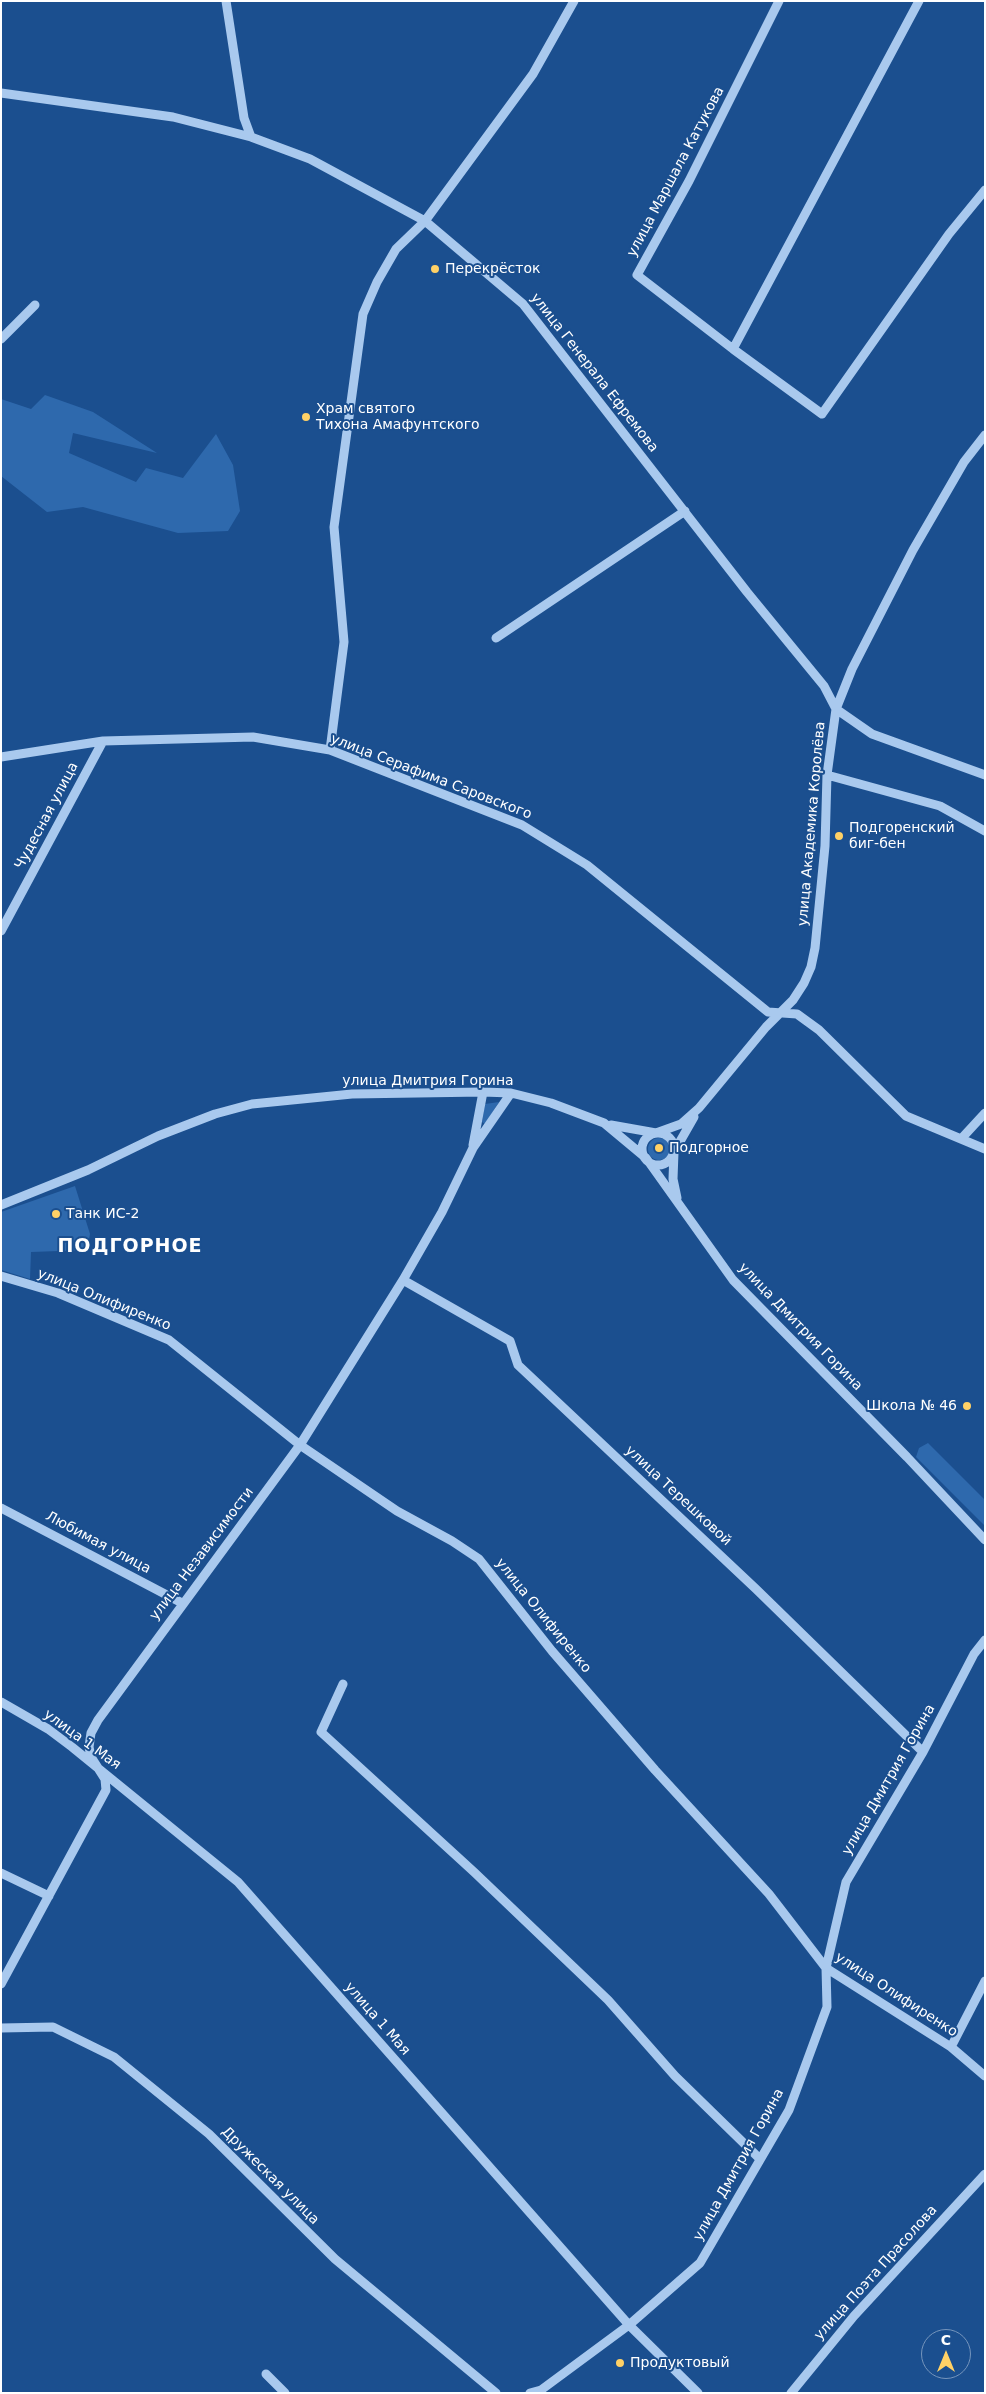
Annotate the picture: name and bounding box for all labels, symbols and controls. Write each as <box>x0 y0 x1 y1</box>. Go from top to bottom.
street label: улица Маршала Катукова <box>624 84 728 260</box>
place label: Перекрёсток <box>445 261 540 277</box>
marker: Перекрёсток <box>429 263 441 275</box>
street label: улица Генерала Ефремова <box>527 290 661 456</box>
place label: Храм святого Тихона Амафунтского <box>316 401 480 434</box>
marker: Храм святого Тихона Амафунтского <box>300 411 312 423</box>
street label: улица Академика Королёва <box>795 721 829 927</box>
street label: улица Серафима Саровского <box>328 731 534 823</box>
street label: Чудесная улица <box>12 760 82 872</box>
place label: Подгоренский биг-бен <box>849 820 955 852</box>
marker: Подгоренский биг-бен <box>833 830 845 842</box>
street label: улица Дмитрия Горина <box>342 1073 514 1089</box>
place label: Подгорное <box>669 1140 749 1156</box>
marker: Подгорное <box>653 1142 665 1154</box>
place label: Танк ИС-2 <box>66 1206 139 1222</box>
marker: Танк ИС-2 <box>50 1208 62 1220</box>
district label: ПОДГОРНОЕ <box>56 1236 204 1258</box>
street label: улица Дмитрия Горина <box>734 1260 866 1394</box>
street label: улица Олифиренко <box>35 1265 173 1335</box>
place label: Школа № 46 <box>866 1398 957 1414</box>
marker: Школа № 46 <box>961 1400 973 1412</box>
street label: улица Терешковой <box>621 1442 735 1550</box>
street label: улица Независимости <box>146 1484 258 1624</box>
street label: Любимая улица <box>43 1508 153 1578</box>
street label: улица Олифиренко <box>492 1555 594 1677</box>
street label: улица Дмитрия Горина <box>839 1702 939 1858</box>
street label: улица 1 Мая <box>40 1706 124 1774</box>
street label: улица Олифиренко <box>832 1949 960 2041</box>
street label: улица 1 Мая <box>341 1979 413 2059</box>
street label: улица Дмитрия Горина <box>690 2086 788 2244</box>
street label: Дружеская улица <box>218 2124 322 2228</box>
street label: улица Поэта Прасолова <box>811 2202 941 2344</box>
north arrow <box>921 2329 971 2379</box>
text: С <box>941 2332 951 2348</box>
place label: Продуктовый <box>630 2355 730 2371</box>
marker: Продуктовый <box>614 2357 626 2369</box>

